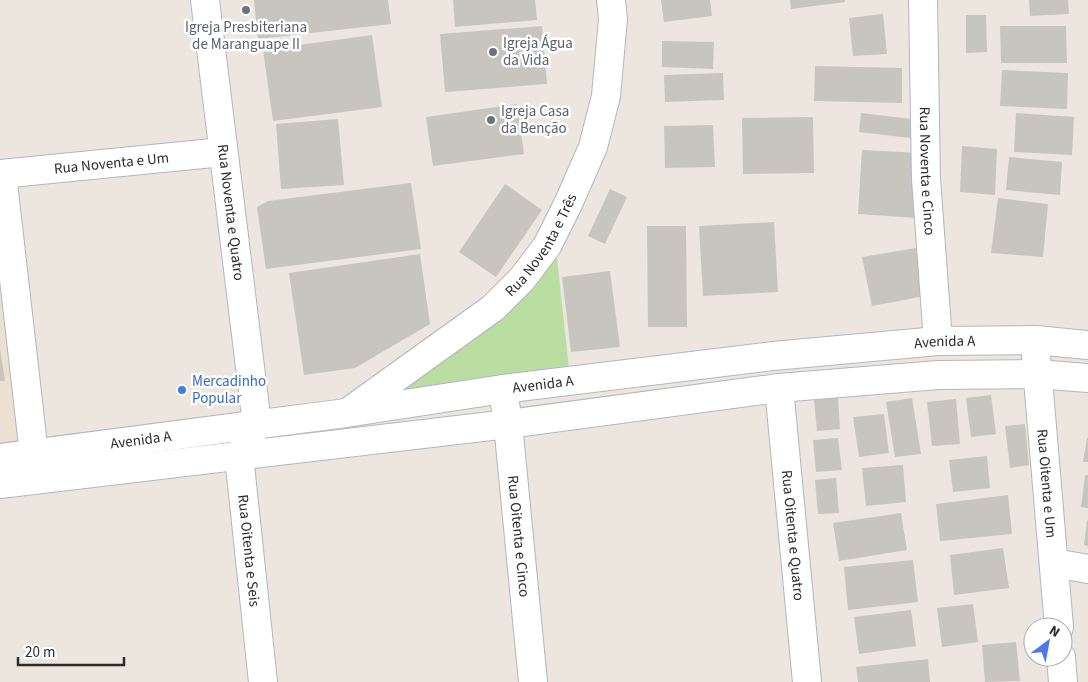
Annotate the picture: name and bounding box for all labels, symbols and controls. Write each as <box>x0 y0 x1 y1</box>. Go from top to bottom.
marker: Igreja Presbiteriana de Maranguape II <box>240 4 252 16</box>
place label: Igreja Presbiteriana de Maranguape II <box>185 17 307 55</box>
place label: Igreja Água da Vida <box>503 33 573 71</box>
marker: Igreja Água da Vida <box>487 46 499 58</box>
place label: Igreja Casa da Benção <box>501 101 569 139</box>
street label: Rua Noventa e Cinco <box>914 106 941 236</box>
marker: Igreja Casa da Benção <box>485 114 497 126</box>
street label: Rua Noventa e Quatro <box>212 143 250 282</box>
street label: Rua Noventa e Um <box>53 147 170 179</box>
street label: Rua Noventa e Três <box>500 190 582 301</box>
street label: Avenida A <box>913 330 976 354</box>
street label: Avenida A <box>511 370 576 398</box>
place label: Mercadinho Popular <box>192 371 266 409</box>
marker: Mercadinho Popular <box>176 384 188 396</box>
street label: Avenida A <box>109 425 173 454</box>
street label: Rua Oitenta e Um <box>1032 428 1062 539</box>
street label: Rua Oitenta e Quatro <box>776 469 810 602</box>
street label: Rua Oitenta e Cinco <box>503 474 535 598</box>
street label: Rua Oitenta e Seis <box>233 493 265 608</box>
north arrow <box>1023 617 1073 667</box>
text: N <box>1045 621 1064 643</box>
scale bar <box>18 634 124 666</box>
text: 20 m <box>25 642 55 663</box>

